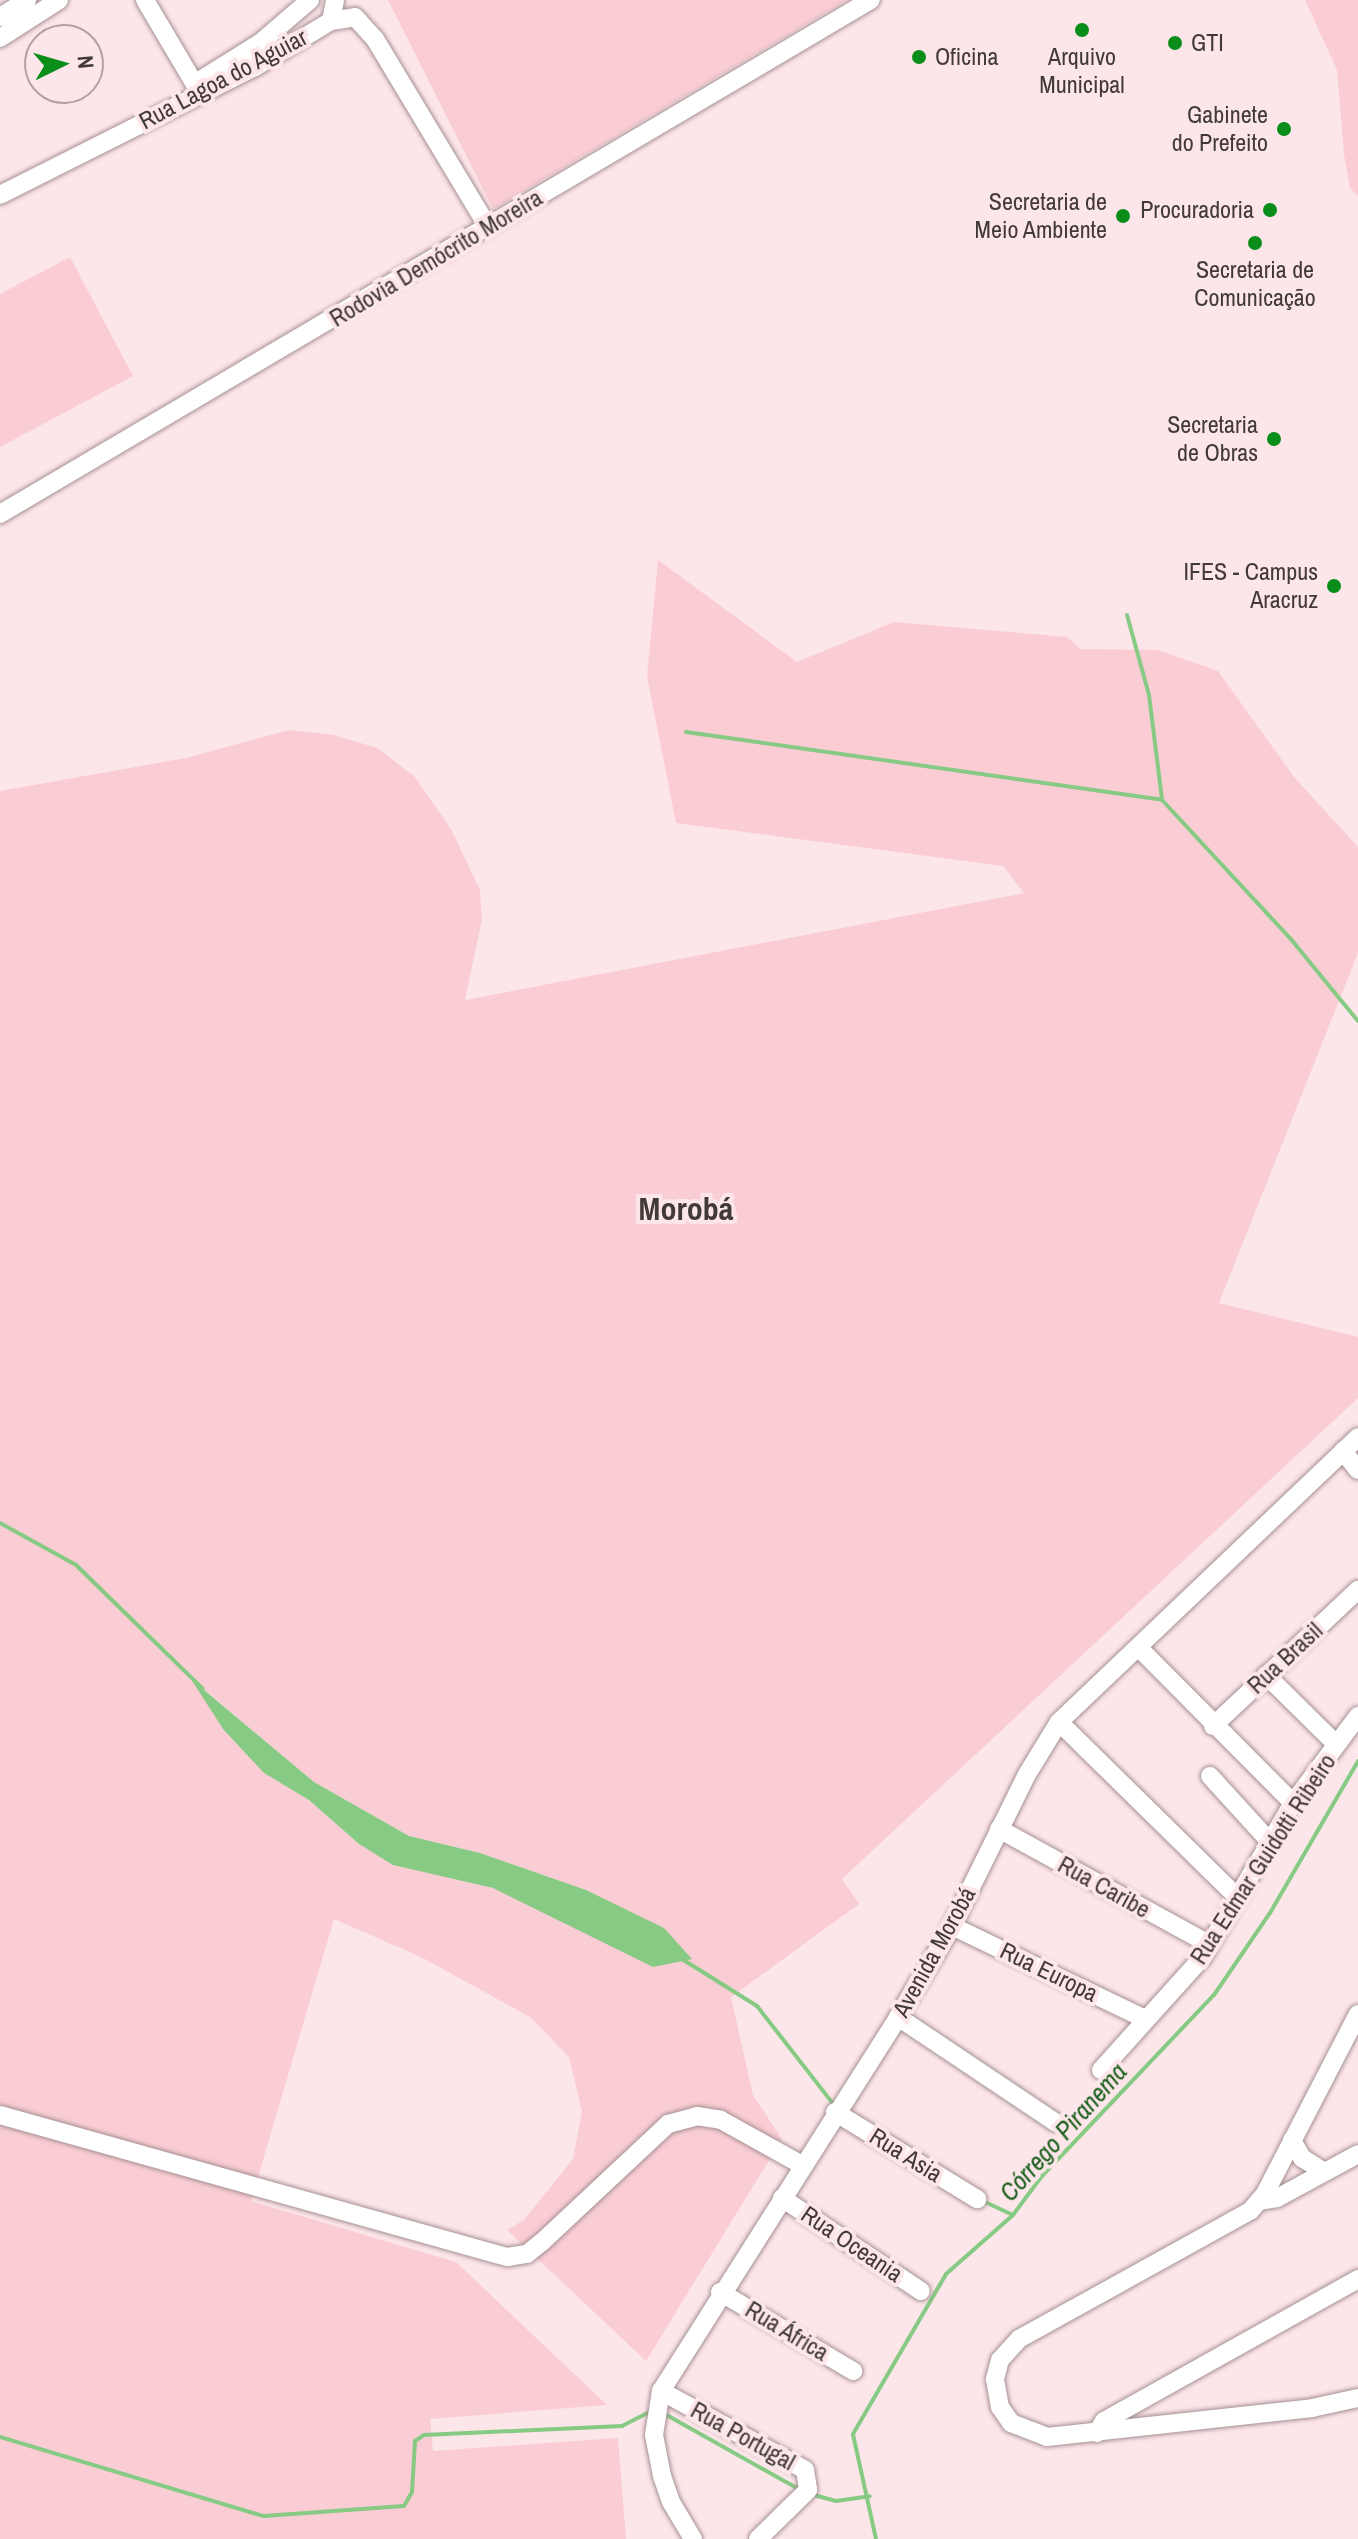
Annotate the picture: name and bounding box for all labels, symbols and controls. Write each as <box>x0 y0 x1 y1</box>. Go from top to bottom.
marker: Arquivo Municipal <box>1073 21 1091 39</box>
street label: Rua Lagoa do Aguiar <box>134 22 312 136</box>
north arrow <box>24 24 104 104</box>
place label: GTI <box>1191 29 1224 57</box>
marker: GTI <box>1166 34 1184 52</box>
place label: Oficina <box>935 43 998 71</box>
place label: Arquivo Municipal <box>1039 43 1125 99</box>
marker: Oficina <box>910 48 928 66</box>
text: N <box>70 54 101 70</box>
place label: Gabinete do Prefeito <box>1172 101 1268 157</box>
marker: Gabinete do Prefeito <box>1275 120 1293 138</box>
street label: Rodovia Demócrito Moreira <box>325 183 547 333</box>
place label: Secretaria de Meio Ambiente <box>974 188 1107 244</box>
place label: Procuradoria <box>1140 196 1254 224</box>
marker: Procuradoria <box>1261 201 1279 219</box>
marker: Secretaria de Meio Ambiente <box>1114 207 1132 225</box>
marker: Secretaria de Comunicação <box>1246 234 1264 252</box>
place label: Secretaria de Comunicação <box>1194 256 1316 312</box>
place label: Secretaria de Obras <box>1167 411 1258 467</box>
marker: Secretaria de Obras <box>1265 430 1283 448</box>
place label: IFES - Campus Aracruz <box>1183 558 1318 614</box>
marker: IFES - Campus Aracruz <box>1325 577 1343 595</box>
district label: Morobá <box>639 1190 733 1228</box>
street label: Rua Brasil <box>1242 1616 1328 1700</box>
street label: Rua Edmar Guidotti Ribeiro <box>1184 1748 1342 1970</box>
street label: Rua Caribe <box>1053 1850 1155 1924</box>
street label: Avenida Morobá <box>886 1882 982 2022</box>
street label: Rua Europa <box>995 1936 1103 2008</box>
water label: Córrego Piranema <box>993 2056 1133 2208</box>
street label: Rua Asia <box>864 2121 948 2189</box>
street label: Rua Oceania <box>796 2200 908 2288</box>
street label: Rua África <box>740 2295 834 2367</box>
street label: Rua Portugal <box>686 2396 800 2476</box>

